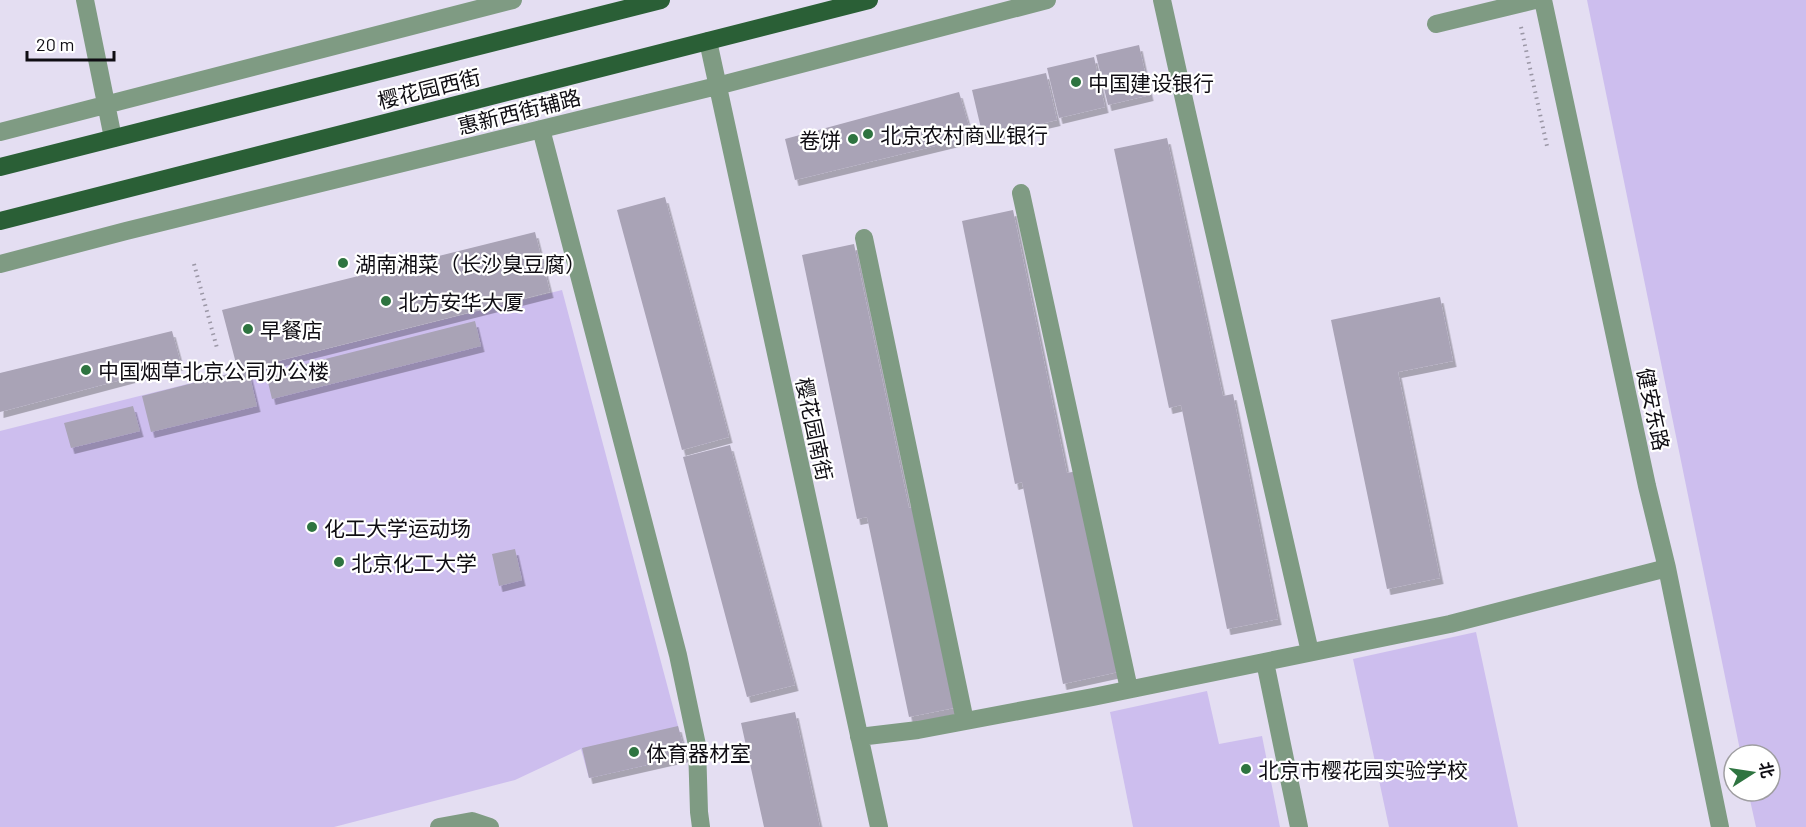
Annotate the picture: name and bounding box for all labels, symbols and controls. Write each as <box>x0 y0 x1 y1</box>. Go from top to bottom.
scale bar <box>27 24 114 62</box>
text: 20 m <box>36 33 74 55</box>
street label: 樱花园西街 <box>375 63 483 113</box>
place label: 中国建设银行 <box>1088 70 1214 95</box>
marker: 中国建设银行 <box>1069 75 1083 89</box>
street label: 惠新西街辅路 <box>455 84 583 138</box>
place label: 北京农村商业银行 <box>880 122 1048 147</box>
place label: 卷饼 <box>799 127 841 152</box>
marker: 北京农村商业银行 <box>861 127 875 141</box>
marker: 卷饼 <box>846 132 860 146</box>
place label: 湖南湘菜（长沙臭豆腐） <box>355 251 586 276</box>
marker: 湖南湘菜（长沙臭豆腐） <box>336 256 350 270</box>
place label: 北方安华大厦 <box>398 289 524 314</box>
marker: 北方安华大厦 <box>379 294 393 308</box>
place label: 早餐店 <box>260 317 323 342</box>
marker: 早餐店 <box>241 322 255 336</box>
place label: 中国烟草北京公司办公楼 <box>98 358 329 383</box>
marker: 中国烟草北京公司办公楼 <box>79 363 93 377</box>
street label: 健安东路 <box>1633 365 1675 453</box>
street label: 樱花园南街 <box>792 375 838 483</box>
place label: 化工大学运动场 <box>324 515 471 540</box>
marker: 化工大学运动场 <box>305 520 319 534</box>
place label: 北京化工大学 <box>351 550 477 575</box>
marker: 北京化工大学 <box>332 555 346 569</box>
place label: 体育器材室 <box>646 740 751 765</box>
north arrow <box>1722 743 1782 803</box>
marker: 体育器材室 <box>627 745 641 759</box>
place label: 北京市樱花园实验学校 <box>1258 757 1468 782</box>
text: 北 <box>1756 760 1778 780</box>
marker: 北京市樱花园实验学校 <box>1239 762 1253 776</box>

